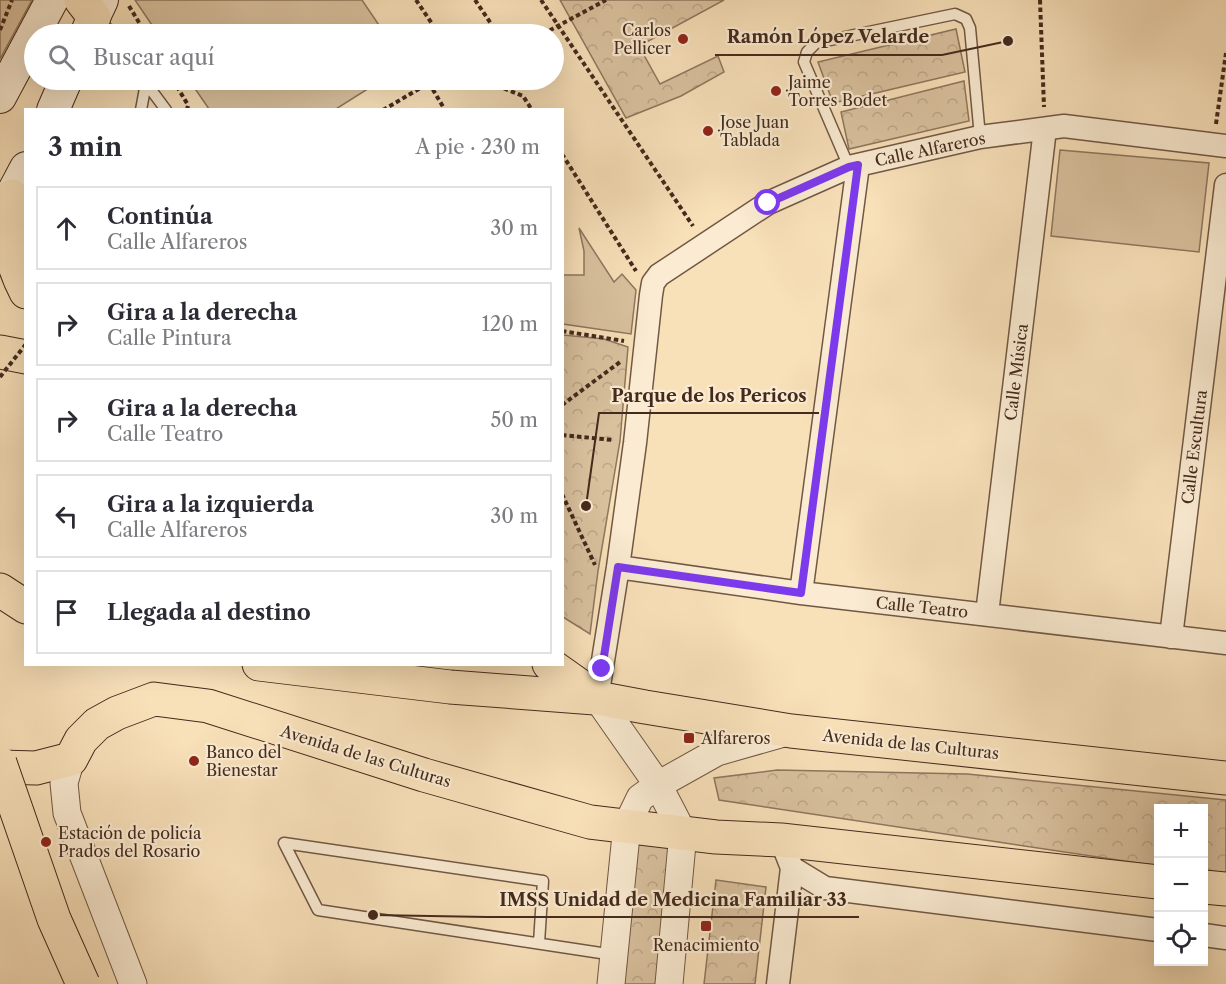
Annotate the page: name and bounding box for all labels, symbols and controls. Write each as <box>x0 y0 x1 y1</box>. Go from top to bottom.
callout: Ramón López Velarde <box>715 19 942 55</box>
place label: Carlos Pellicer <box>613 20 671 58</box>
search box <box>24 24 564 90</box>
text: Ramón López Velarde <box>727 26 929 48</box>
marker: Carlos Pellicer <box>676 32 690 46</box>
icon: search <box>45 41 78 74</box>
text: Buscar aquí <box>93 44 215 71</box>
place label: Jaime Torres Bodet <box>785 72 887 110</box>
marker: Jaime Torres Bodet <box>769 84 783 98</box>
place label: Jose Juan Tablada <box>717 112 789 150</box>
marker: Jose Juan Tablada <box>701 124 715 138</box>
street label: Calle Alfareros <box>873 128 987 170</box>
text: 3 min <box>48 131 122 163</box>
text: A pie · 230 m <box>416 135 540 159</box>
route start <box>754 189 780 215</box>
text: Continúa <box>107 203 213 230</box>
icon: ahead <box>50 212 83 245</box>
text: 30 m <box>490 216 538 240</box>
text: Calle Alfareros <box>107 230 248 254</box>
text: Gira a la derecha <box>107 299 297 326</box>
icon: right <box>50 308 83 341</box>
text: 120 m <box>481 312 538 336</box>
street label: Calle Música <box>1000 322 1032 422</box>
text: Calle Pintura <box>107 326 231 350</box>
callout: Parque de los Pericos <box>599 377 819 413</box>
text: Parque de los Pericos <box>611 385 807 407</box>
street label: Calle Escultura <box>1177 388 1211 505</box>
text: Gira a la derecha <box>107 395 297 422</box>
icon: right <box>50 404 83 437</box>
text: 50 m <box>491 408 538 432</box>
text: Calle Teatro <box>107 422 223 446</box>
text: Gira a la izquierda <box>107 491 314 518</box>
icon: left <box>50 500 83 533</box>
text: 30 m <box>490 504 538 528</box>
text: Calle Alfareros <box>107 518 248 542</box>
street label: Calle Teatro <box>875 592 969 622</box>
icon: arrive <box>50 596 83 629</box>
text: Llegada al destino <box>107 599 311 626</box>
route end <box>588 655 614 681</box>
street label: Avenida de las Culturas <box>277 720 454 791</box>
street label: Avenida de las Culturas <box>821 725 1000 763</box>
place label: Alfareros <box>700 728 771 748</box>
marker: Alfareros <box>682 731 696 745</box>
place label: Banco del Bienestar <box>206 742 282 780</box>
marker: Banco del Bienestar <box>187 754 201 768</box>
map controls <box>1154 804 1208 966</box>
button: + <box>1154 804 1208 858</box>
place label: Estación de policía Prados del Rosario <box>58 823 202 861</box>
marker: Estación de policía Prados del Rosario <box>39 835 53 849</box>
button: − <box>1154 858 1208 912</box>
callout: IMSS Unidad de Medicina Familiar 33 <box>487 881 859 917</box>
text: IMSS Unidad de Medicina Familiar 33 <box>499 889 847 911</box>
button: locate <box>1154 912 1208 966</box>
marker: Renacimiento <box>699 919 713 933</box>
place label: Renacimiento <box>653 935 759 955</box>

